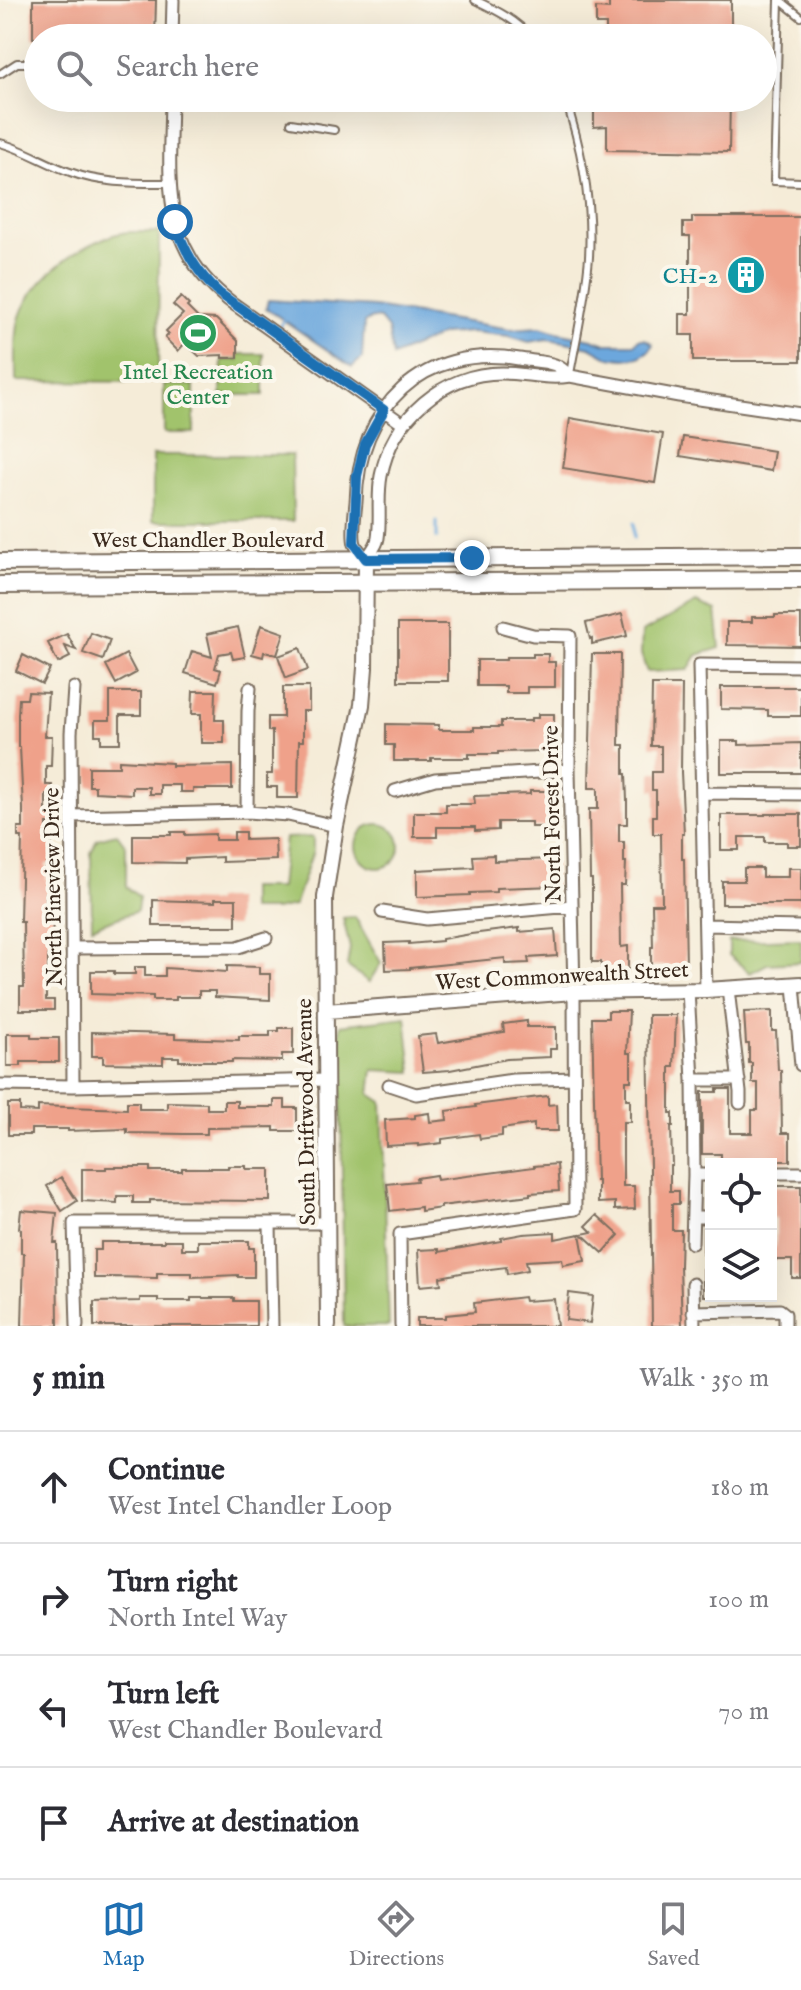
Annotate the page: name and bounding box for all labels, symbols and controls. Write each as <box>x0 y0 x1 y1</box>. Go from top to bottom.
search box <box>24 24 777 112</box>
icon: search <box>52 46 96 90</box>
text: Search here <box>116 49 259 87</box>
route start <box>157 204 193 240</box>
building icon: CH-2 <box>725 254 767 296</box>
place label: CH-2 <box>663 263 718 291</box>
sports icon: Intel Recreation Center <box>177 312 219 354</box>
place label: Intel Recreation Center <box>123 359 273 412</box>
street label: West Chandler Boulevard <box>92 527 324 555</box>
route end <box>454 540 490 576</box>
street label: North Forest Drive <box>537 725 569 903</box>
street label: North Pineview Drive <box>38 787 70 987</box>
street label: West Commonwealth Street <box>435 956 690 998</box>
street label: South Driftwood Avenue <box>291 998 323 1226</box>
map controls <box>705 1158 777 1302</box>
button: locate <box>705 1158 777 1230</box>
button: layers <box>705 1230 777 1302</box>
text: 5 min <box>32 1357 105 1400</box>
text: Walk · 350 m <box>639 1362 769 1395</box>
text: Continue <box>108 1452 225 1490</box>
icon: ahead <box>32 1465 76 1509</box>
text: 180 m <box>711 1471 769 1504</box>
text: West Intel Chandler Loop <box>108 1490 392 1523</box>
text: Turn right <box>108 1564 238 1602</box>
icon: right <box>32 1577 76 1621</box>
text: 100 m <box>708 1583 769 1616</box>
text: North Intel Way <box>108 1602 287 1635</box>
text: Turn left <box>108 1676 219 1714</box>
icon: left <box>32 1689 76 1733</box>
text: 70 m <box>718 1695 769 1728</box>
text: West Chandler Boulevard <box>108 1714 382 1747</box>
icon: arrive <box>32 1801 76 1845</box>
text: Arrive at destination <box>108 1804 359 1842</box>
tab: Map <box>102 1897 146 1973</box>
tab: Directions <box>349 1897 444 1973</box>
tab: Saved <box>647 1897 699 1973</box>

